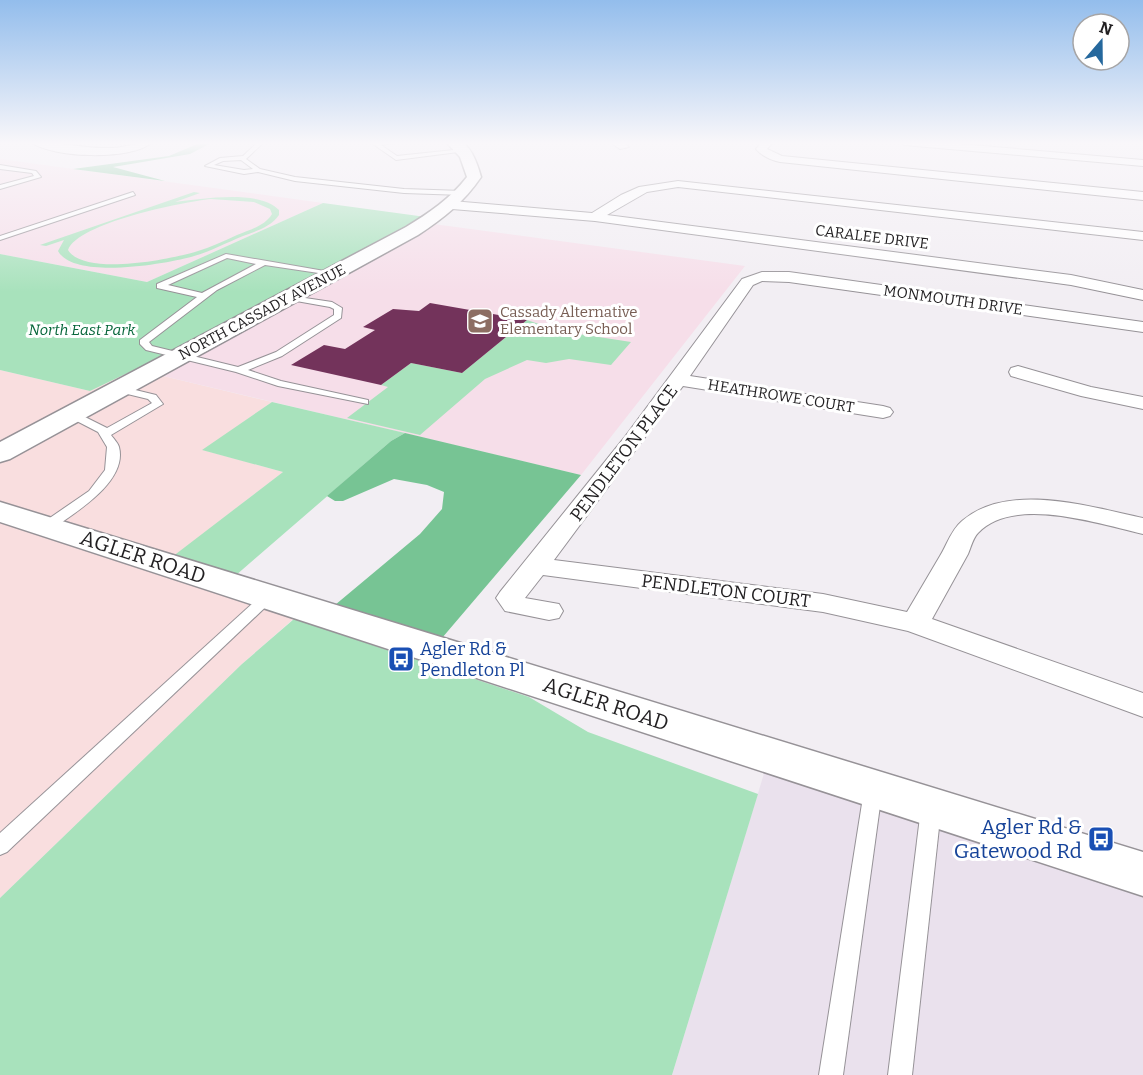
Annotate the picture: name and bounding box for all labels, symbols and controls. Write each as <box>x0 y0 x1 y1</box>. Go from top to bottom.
north arrow <box>1071 12 1131 72</box>
text: N <box>1097 17 1115 39</box>
street label: CARALEE DRIVE <box>814 221 930 253</box>
street label: NORTH CASSADY AVENUE <box>175 260 349 364</box>
street label: MONMOUTH DRIVE <box>882 281 1024 319</box>
place label: Cassady Alternative Elementary School <box>500 303 638 338</box>
school or university icon: Cassady Alternative Elementary School <box>465 306 495 336</box>
park label: North East Park <box>29 321 136 339</box>
street label: HEATHROWE COURT <box>706 376 856 417</box>
street label: PENDLETON PLACE <box>565 380 683 526</box>
street label: AGLER ROAD <box>77 524 209 590</box>
street label: PENDLETON COURT <box>640 570 812 612</box>
place label: Agler Rd & Pendleton Pl <box>420 638 525 681</box>
bus stop icon: Agler Rd & Pendleton Pl <box>386 644 416 674</box>
street label: AGLER ROAD <box>540 671 672 737</box>
place label: Agler Rd & Gatewood Rd <box>954 814 1082 864</box>
bus stop icon: Agler Rd & Gatewood Rd <box>1086 824 1116 854</box>

